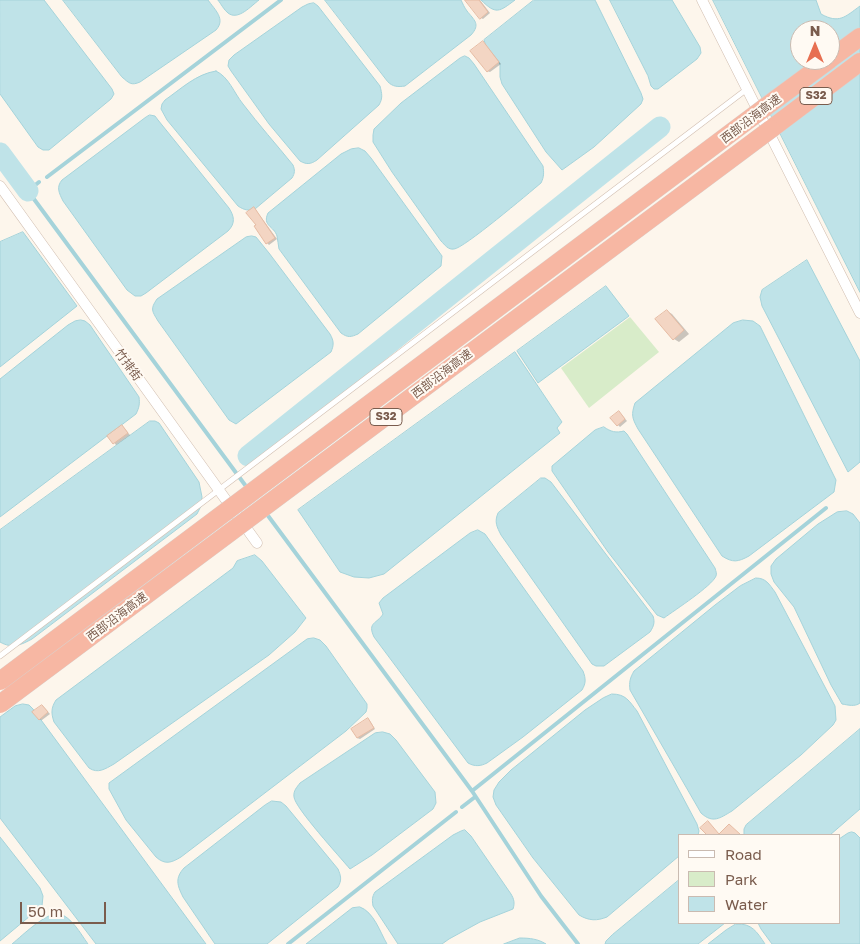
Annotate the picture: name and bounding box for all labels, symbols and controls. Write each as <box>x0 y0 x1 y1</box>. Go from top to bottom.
north arrow <box>790 20 840 70</box>
text: N <box>810 22 820 39</box>
road number: S32 <box>800 88 832 104</box>
street label: 西部沿海高速 <box>718 92 784 146</box>
street label: 竹排街 <box>112 346 144 384</box>
street label: 西部沿海高速 <box>409 347 475 401</box>
road number: S32 <box>370 408 402 426</box>
street label: 西部沿海高速 <box>84 590 150 644</box>
legend <box>678 834 840 924</box>
text: Road <box>725 845 762 863</box>
text: Park <box>725 870 757 888</box>
scale bar <box>22 892 109 924</box>
text: Water <box>725 895 768 913</box>
text: 50 m <box>28 902 63 920</box>

